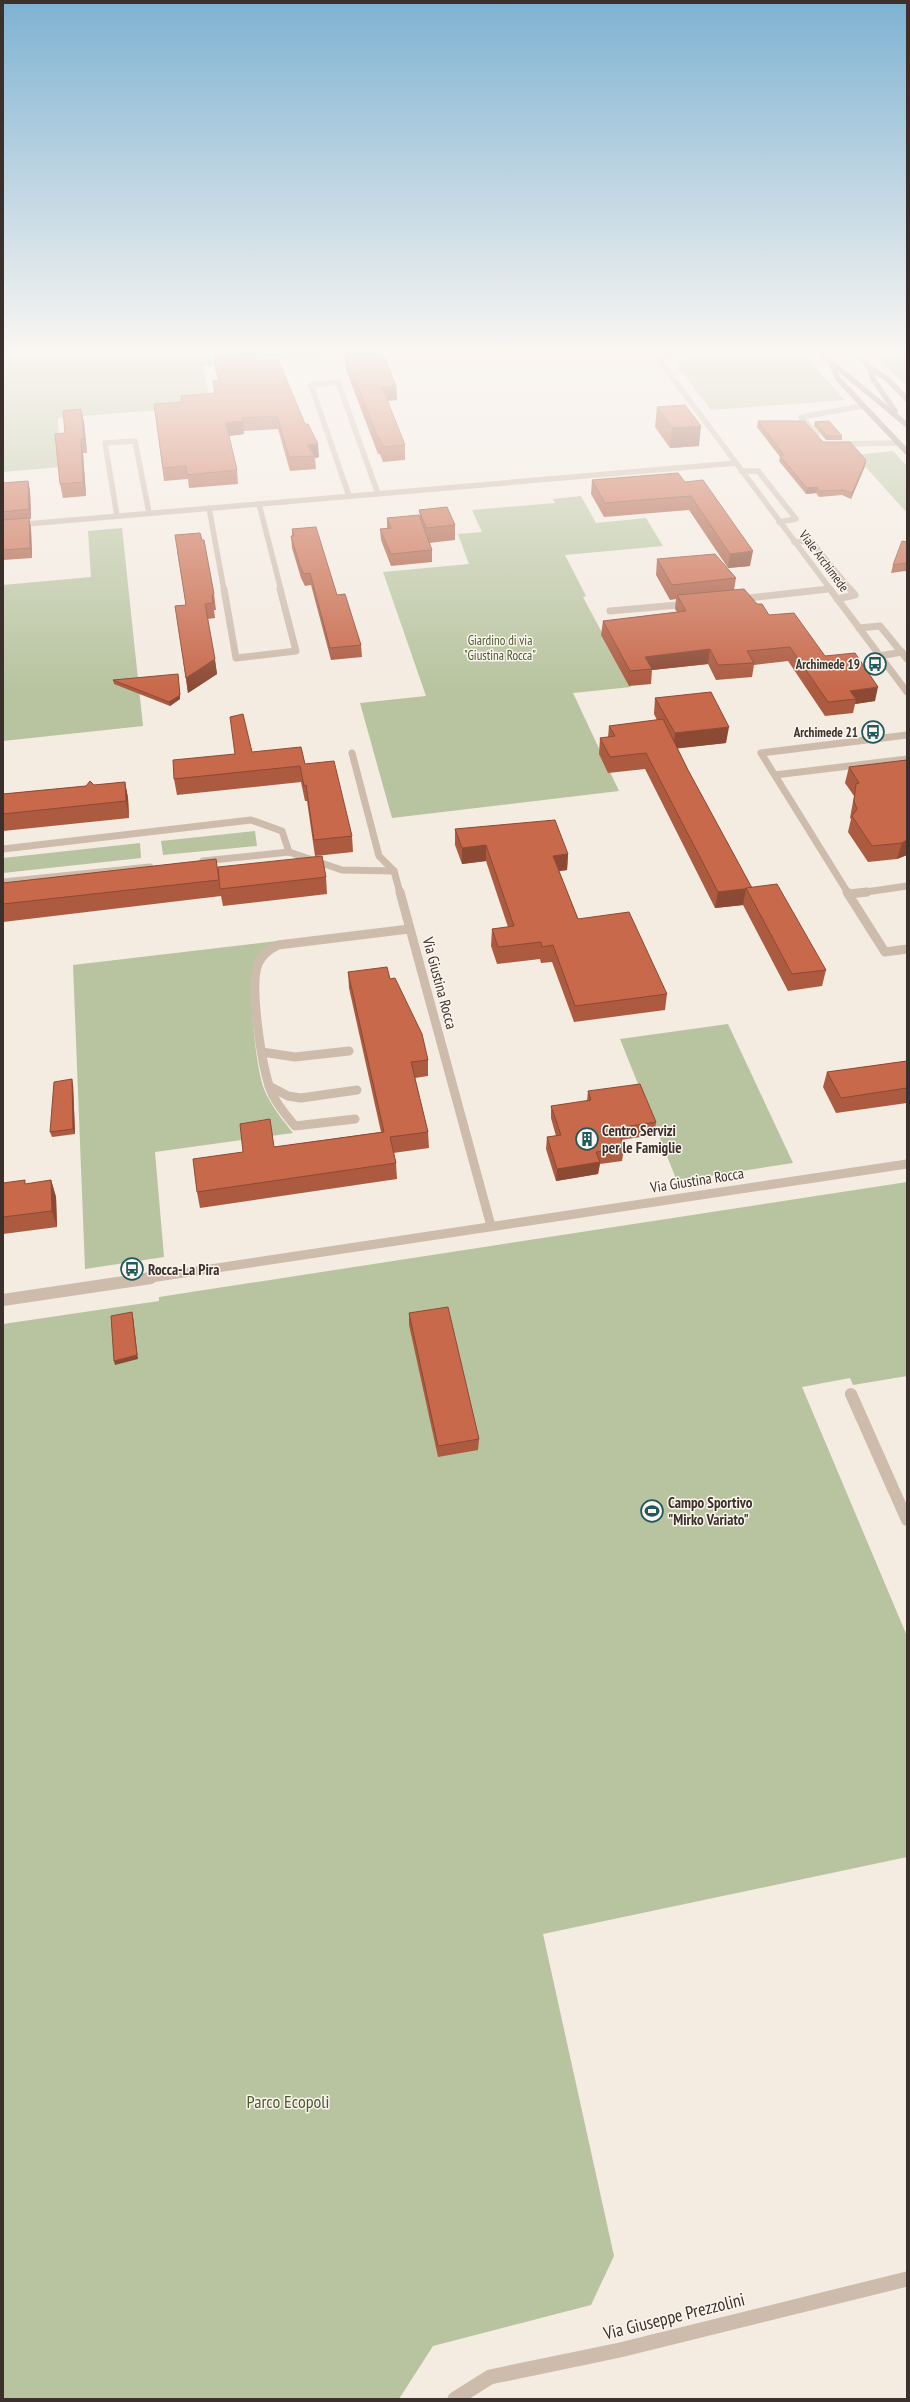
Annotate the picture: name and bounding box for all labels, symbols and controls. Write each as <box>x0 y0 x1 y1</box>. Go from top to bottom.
street label: Viale Archimede <box>795 526 853 595</box>
park label: Giardino di via "Giustina Rocca" <box>464 632 536 664</box>
bus stop icon: Archimede 19 <box>862 651 888 677</box>
place label: Archimede 19 <box>795 656 860 673</box>
bus stop icon: Archimede 21 <box>860 719 886 745</box>
place label: Archimede 21 <box>793 724 858 741</box>
street label: Via Giustina Rocca <box>418 934 461 1031</box>
place label: Centro Servizi per le Famiglie <box>602 1121 682 1157</box>
building icon: Centro Servizi per le Famiglie <box>574 1126 600 1152</box>
street label: Via Giustina Rocca <box>648 1163 745 1197</box>
bus stop icon: Rocca-La Pira <box>119 1256 145 1282</box>
place label: Rocca-La Pira <box>148 1260 219 1279</box>
place label: Campo Sportivo "Mirko Variato" <box>668 1493 753 1529</box>
sports icon: Campo Sportivo "Mirko Variato" <box>639 1498 665 1524</box>
park label: Parco Ecopoli <box>247 2090 329 2113</box>
street label: Via Giuseppe Prezzolini <box>600 2287 747 2345</box>

